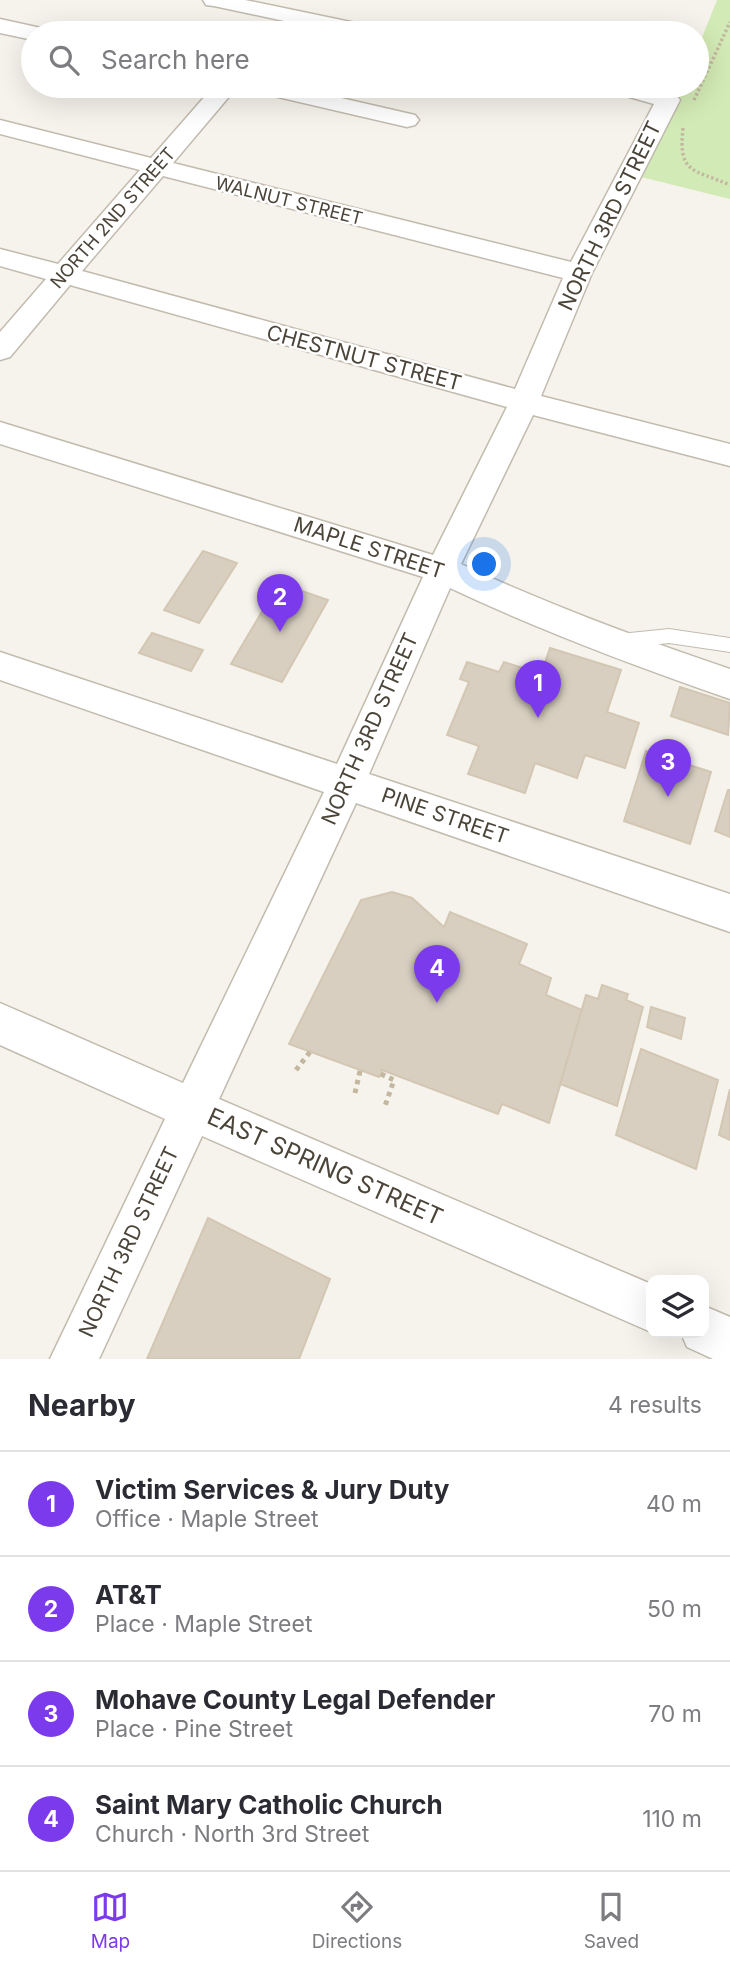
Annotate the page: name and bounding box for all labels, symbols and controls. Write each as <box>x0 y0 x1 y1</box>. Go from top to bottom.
search box <box>21 21 709 98</box>
icon: search <box>45 41 83 79</box>
text: Search here <box>101 44 250 75</box>
street label: NORTH 3RD STREET <box>553 117 666 314</box>
street label: NORTH 2ND STREET <box>46 143 179 292</box>
street label: WALNUT STREET <box>213 172 365 229</box>
street label: CHESTNUT STREET <box>264 319 464 396</box>
street label: MAPLE STREET <box>291 511 447 584</box>
your location <box>467 547 501 581</box>
pin: 2 <box>257 574 303 632</box>
street label: NORTH 3RD STREET <box>316 629 423 829</box>
pin: 1 <box>515 660 561 718</box>
pin: 3 <box>645 739 691 797</box>
street label: PINE STREET <box>378 782 512 849</box>
pin: 4 <box>414 945 460 1003</box>
street label: EAST SPRING STREET <box>203 1102 447 1232</box>
street label: NORTH 3RD STREET <box>73 1143 184 1341</box>
map controls <box>646 1275 709 1338</box>
button: layers <box>646 1275 709 1338</box>
text: Nearby <box>28 1387 136 1423</box>
text: 4 results <box>608 1391 702 1419</box>
text: Victim Services & Jury Duty <box>95 1474 449 1505</box>
text: 1 <box>46 1490 56 1518</box>
text: 40 m <box>646 1490 702 1518</box>
text: Office · Maple Street <box>95 1505 319 1533</box>
text: AT&T <box>95 1579 162 1610</box>
text: 2 <box>44 1595 58 1623</box>
text: 50 m <box>647 1595 702 1623</box>
text: Place · Maple Street <box>95 1610 312 1638</box>
text: Mohave County Legal Defender <box>95 1684 495 1715</box>
text: 3 <box>44 1700 58 1728</box>
text: 70 m <box>648 1700 702 1728</box>
text: Place · Pine Street <box>95 1715 293 1743</box>
text: Saint Mary Catholic Church <box>95 1789 443 1820</box>
text: 4 <box>43 1805 59 1833</box>
text: 110 m <box>642 1805 702 1833</box>
text: Church · North 3rd Street <box>95 1820 369 1848</box>
tab: Map <box>91 1888 130 1953</box>
tab: Directions <box>312 1888 402 1953</box>
tab: Saved <box>584 1888 639 1953</box>

